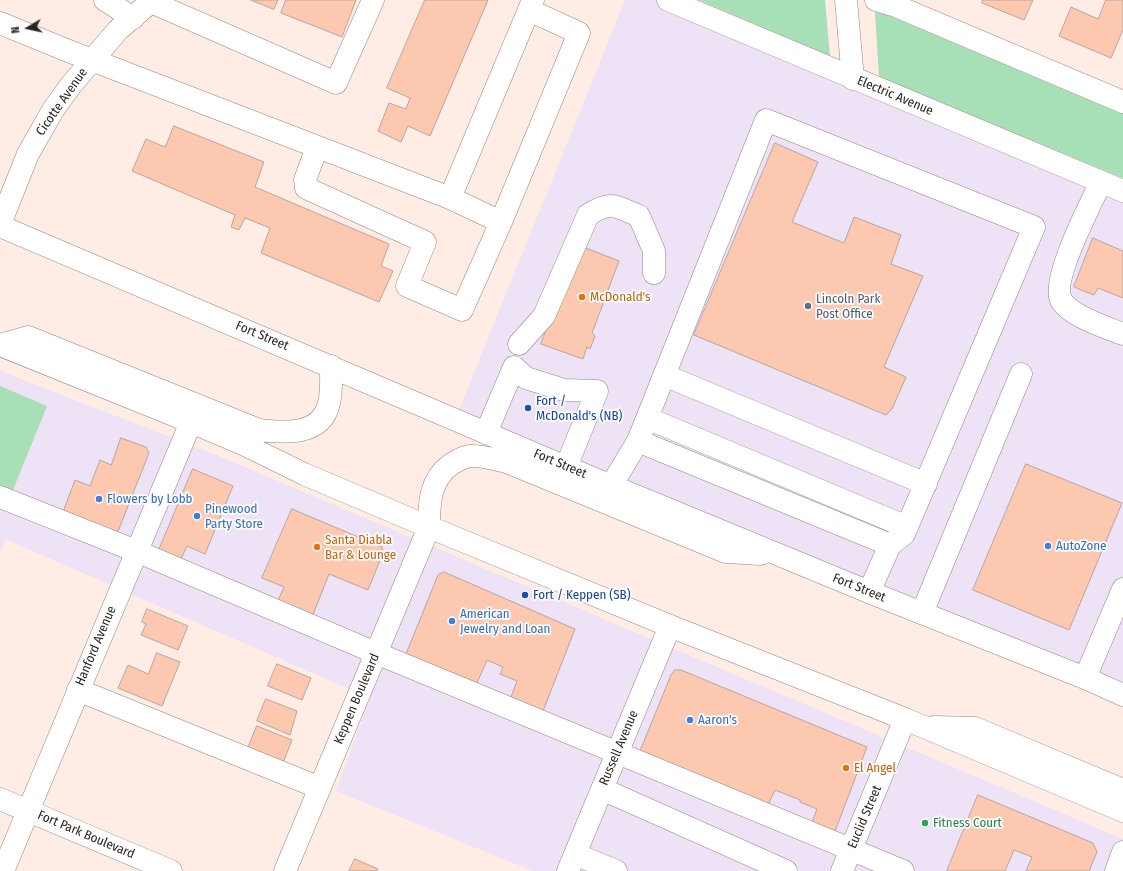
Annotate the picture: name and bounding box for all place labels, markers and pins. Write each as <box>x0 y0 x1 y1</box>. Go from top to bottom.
place label: McDonald's <box>590 289 651 305</box>
place label: Lincoln Park Post Office <box>816 291 880 322</box>
marker: McDonald's <box>577 292 587 302</box>
marker: Lincoln Park Post Office <box>803 301 813 311</box>
place label: Fort / McDonald's (NB) <box>536 393 622 424</box>
marker: Fort / McDonald's (NB) <box>523 403 533 413</box>
place label: Flowers by Lobb <box>107 491 193 507</box>
marker: Flowers by Lobb <box>94 494 104 504</box>
place label: Pinewood Party Store <box>205 501 263 532</box>
marker: Pinewood Party Store <box>192 511 202 521</box>
place label: Santa Diabla Bar & Lounge <box>325 532 396 563</box>
place label: AutoZone <box>1056 538 1106 554</box>
marker: AutoZone <box>1043 541 1053 551</box>
marker: Santa Diabla Bar & Lounge <box>312 542 322 552</box>
place label: Fort / Keppen (SB) <box>533 587 631 603</box>
marker: Fort / Keppen (SB) <box>520 590 530 600</box>
place label: American Jewelry and Loan <box>460 606 550 637</box>
marker: American Jewelry and Loan <box>447 616 457 626</box>
place label: Aaron's <box>698 712 737 728</box>
marker: Aaron's <box>685 715 695 725</box>
place label: El Angel <box>854 760 896 776</box>
marker: El Angel <box>841 763 851 773</box>
place label: Fitness Court <box>933 815 1002 831</box>
marker: Fitness Court <box>920 818 930 828</box>

